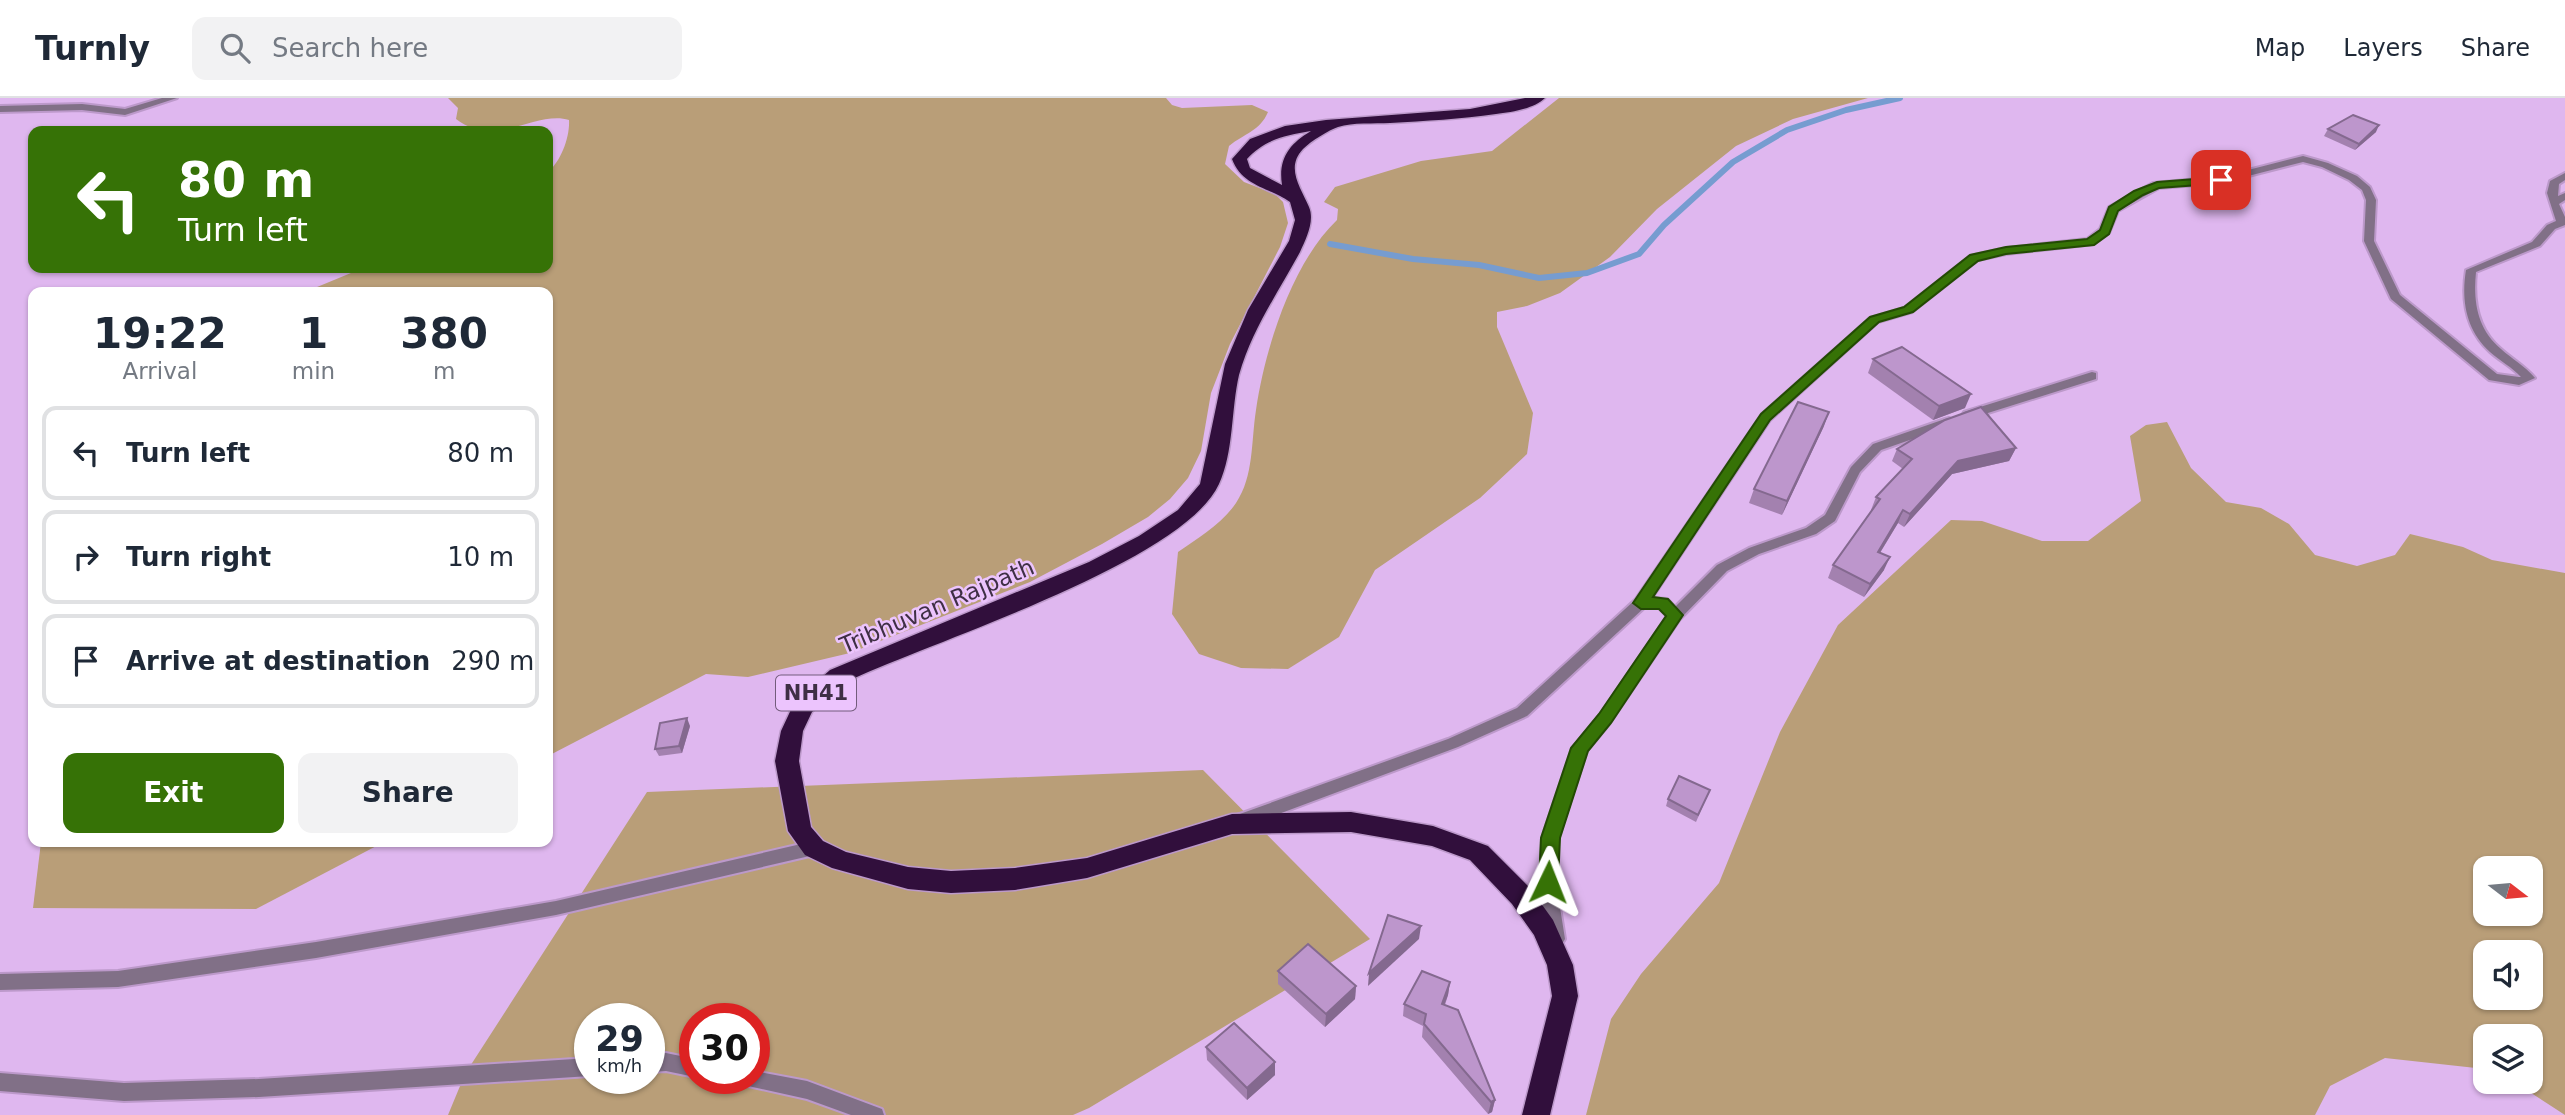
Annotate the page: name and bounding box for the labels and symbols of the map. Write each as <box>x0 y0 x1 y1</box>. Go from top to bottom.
pin <box>2191 150 2251 210</box>
street label: Tribhuvan Rajpath <box>835 553 1038 659</box>
road number: NH41 <box>776 676 856 710</box>
position arrow <box>1511 845 1585 919</box>
north arrow <box>2473 856 2543 926</box>
speed limit sign: 30 <box>679 1003 770 1094</box>

